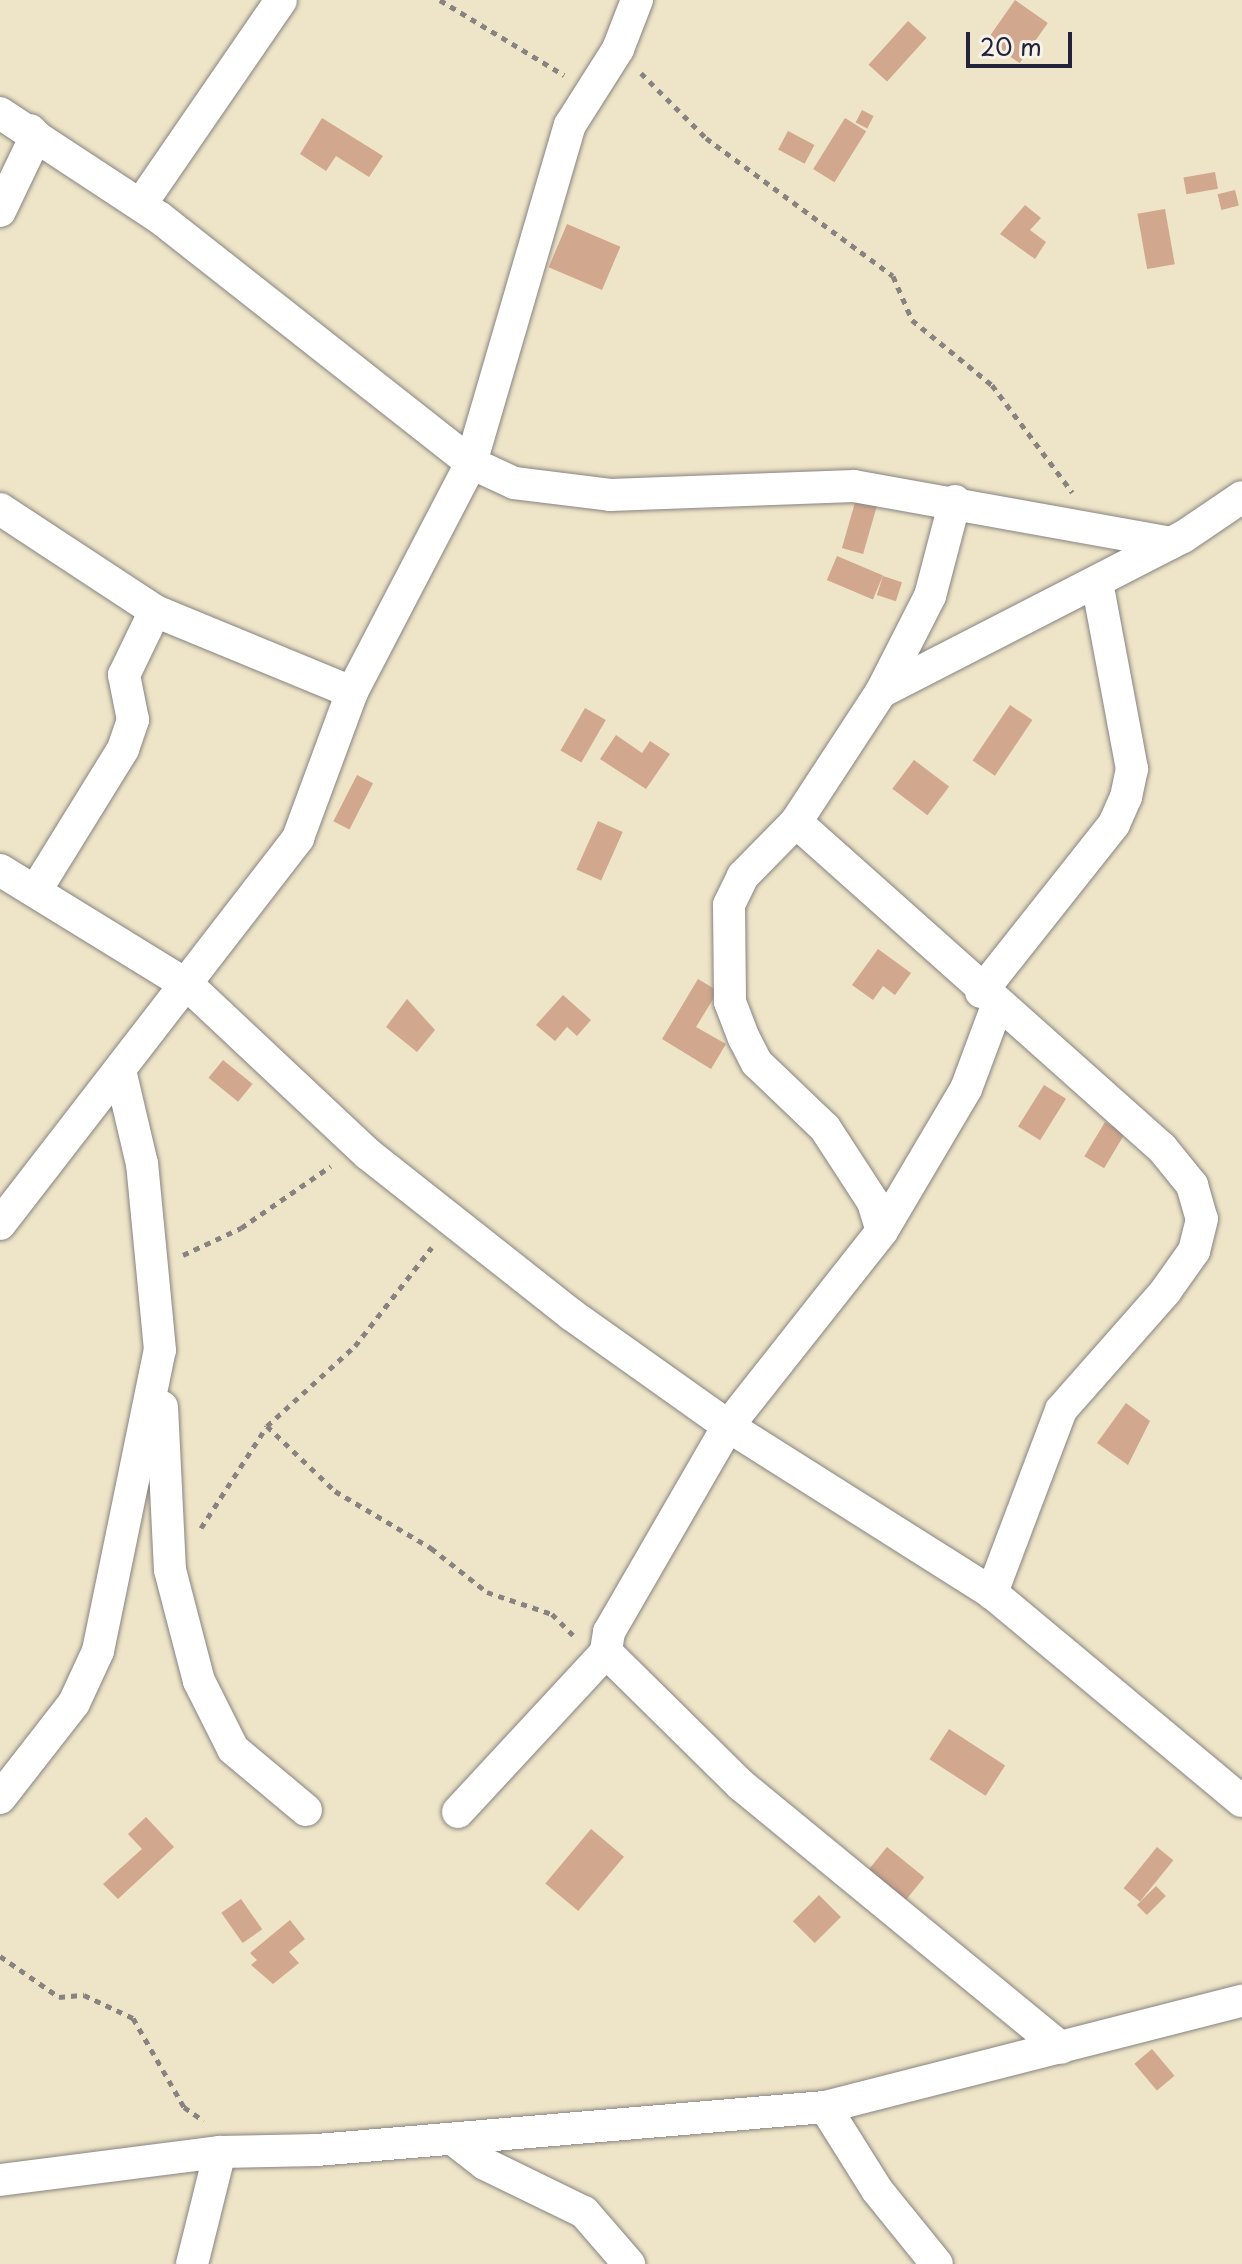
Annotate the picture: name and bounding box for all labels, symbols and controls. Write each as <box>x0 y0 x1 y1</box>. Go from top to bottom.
scale bar <box>970 16 1076 66</box>
text: 20 m <box>980 28 1042 64</box>

